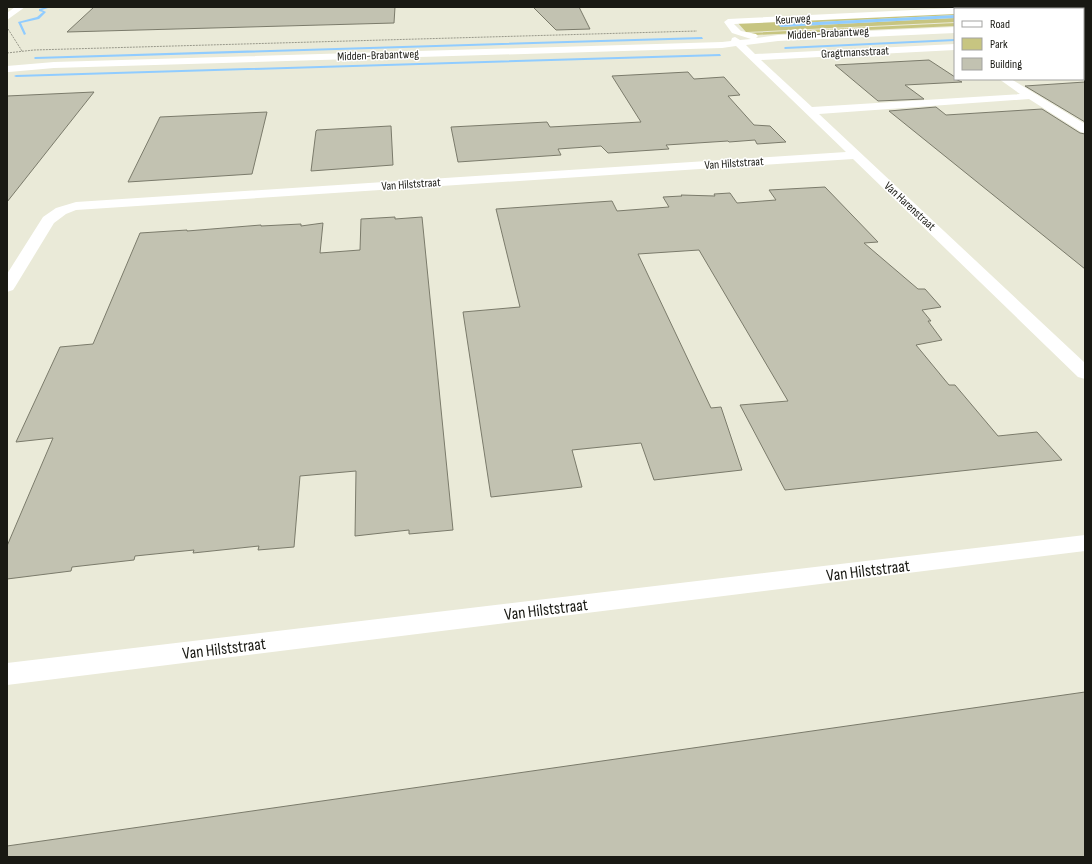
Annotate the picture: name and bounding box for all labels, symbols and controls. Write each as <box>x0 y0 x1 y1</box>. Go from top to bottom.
legend <box>954 8 1084 80</box>
street label: Keurweg <box>775 11 811 28</box>
text: Road <box>990 17 1010 32</box>
street label: Midden-Brabantweg <box>787 24 869 43</box>
text: Park <box>990 37 1008 52</box>
street label: Gragtmansstraat <box>821 43 890 62</box>
street label: Midden-Brabantweg <box>337 47 419 64</box>
text: Building <box>990 57 1022 72</box>
street label: Van Hilststraat <box>704 154 764 173</box>
street label: Van Hilststraat <box>381 175 441 194</box>
street label: Van Harenstraat <box>881 179 939 234</box>
street label: Van Hilststraat <box>825 556 911 586</box>
street label: Van Hilststraat <box>503 595 589 625</box>
street label: Van Hilststraat <box>181 634 267 664</box>

